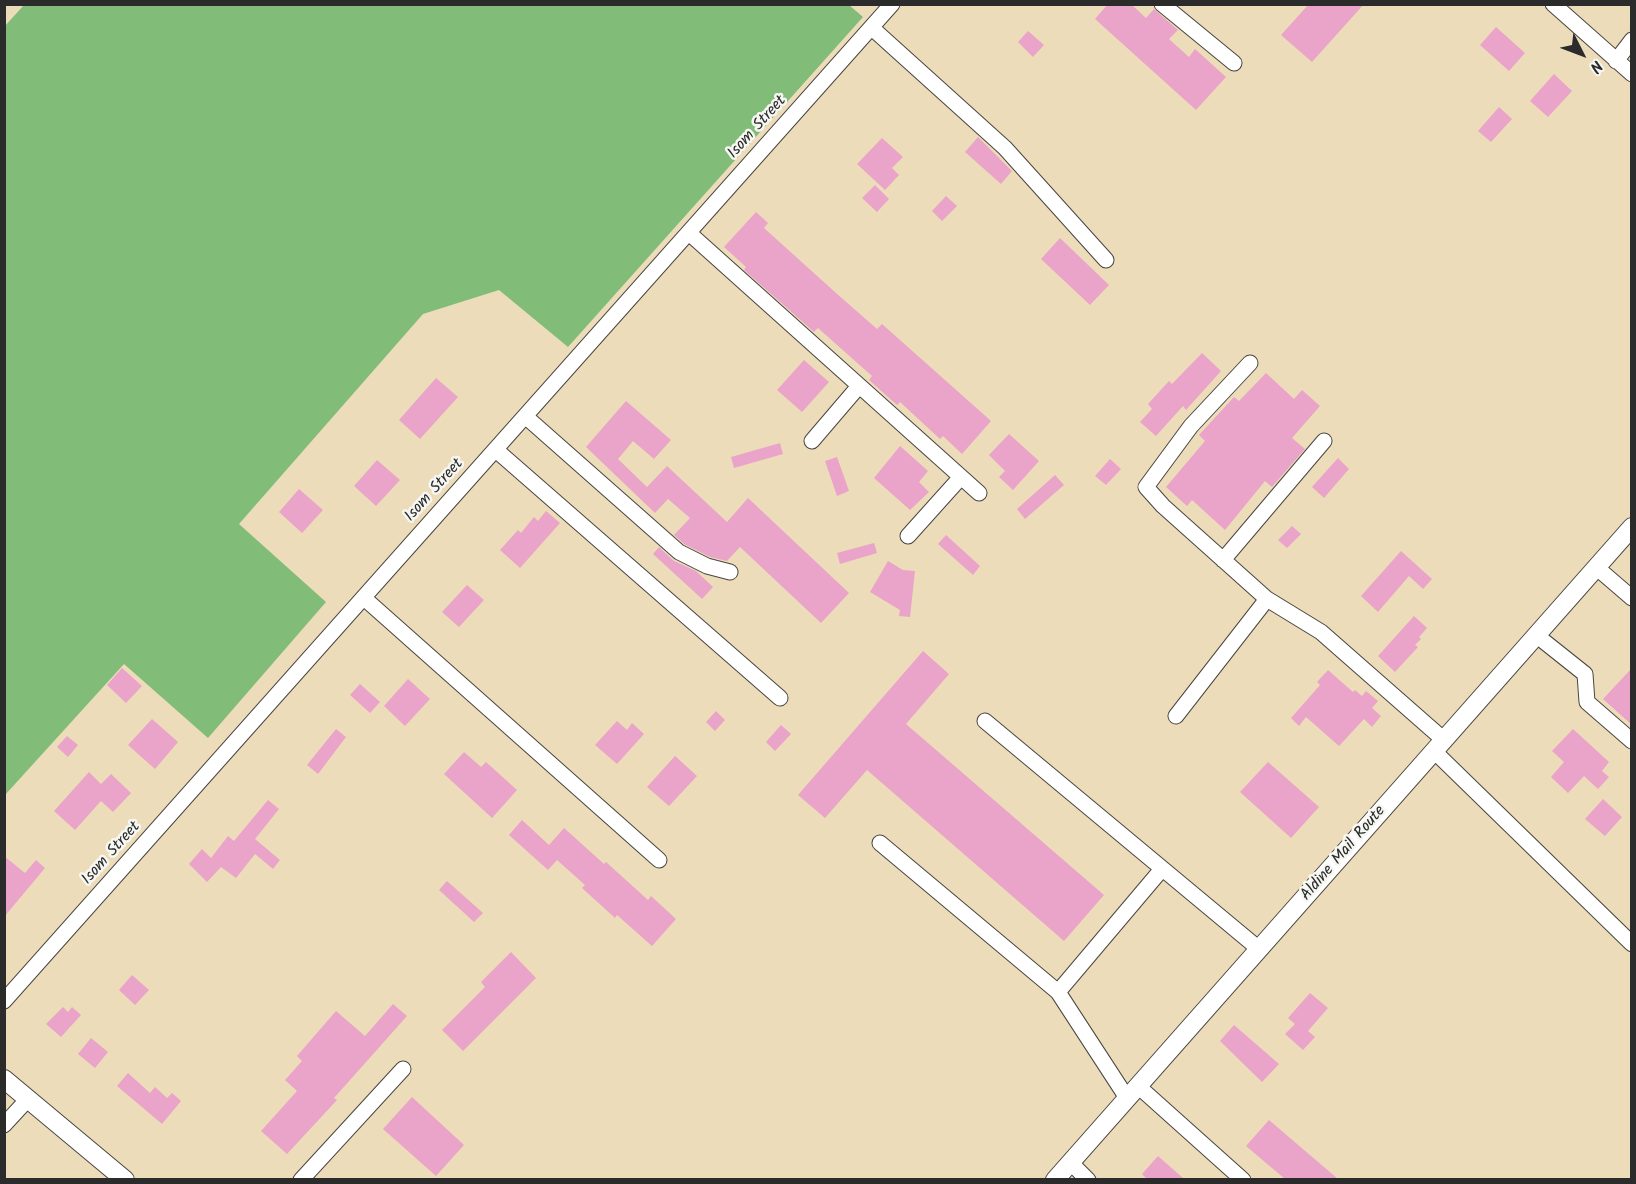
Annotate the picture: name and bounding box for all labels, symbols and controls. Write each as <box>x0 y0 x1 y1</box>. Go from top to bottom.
north arrow <box>1552 24 1612 84</box>
text: N <box>1583 54 1608 78</box>
street label: Isom Street <box>725 92 791 164</box>
street label: Isom Street <box>402 455 468 527</box>
street label: Aldine Mail Route <box>1298 803 1390 905</box>
street label: Isom Street <box>79 818 145 890</box>

